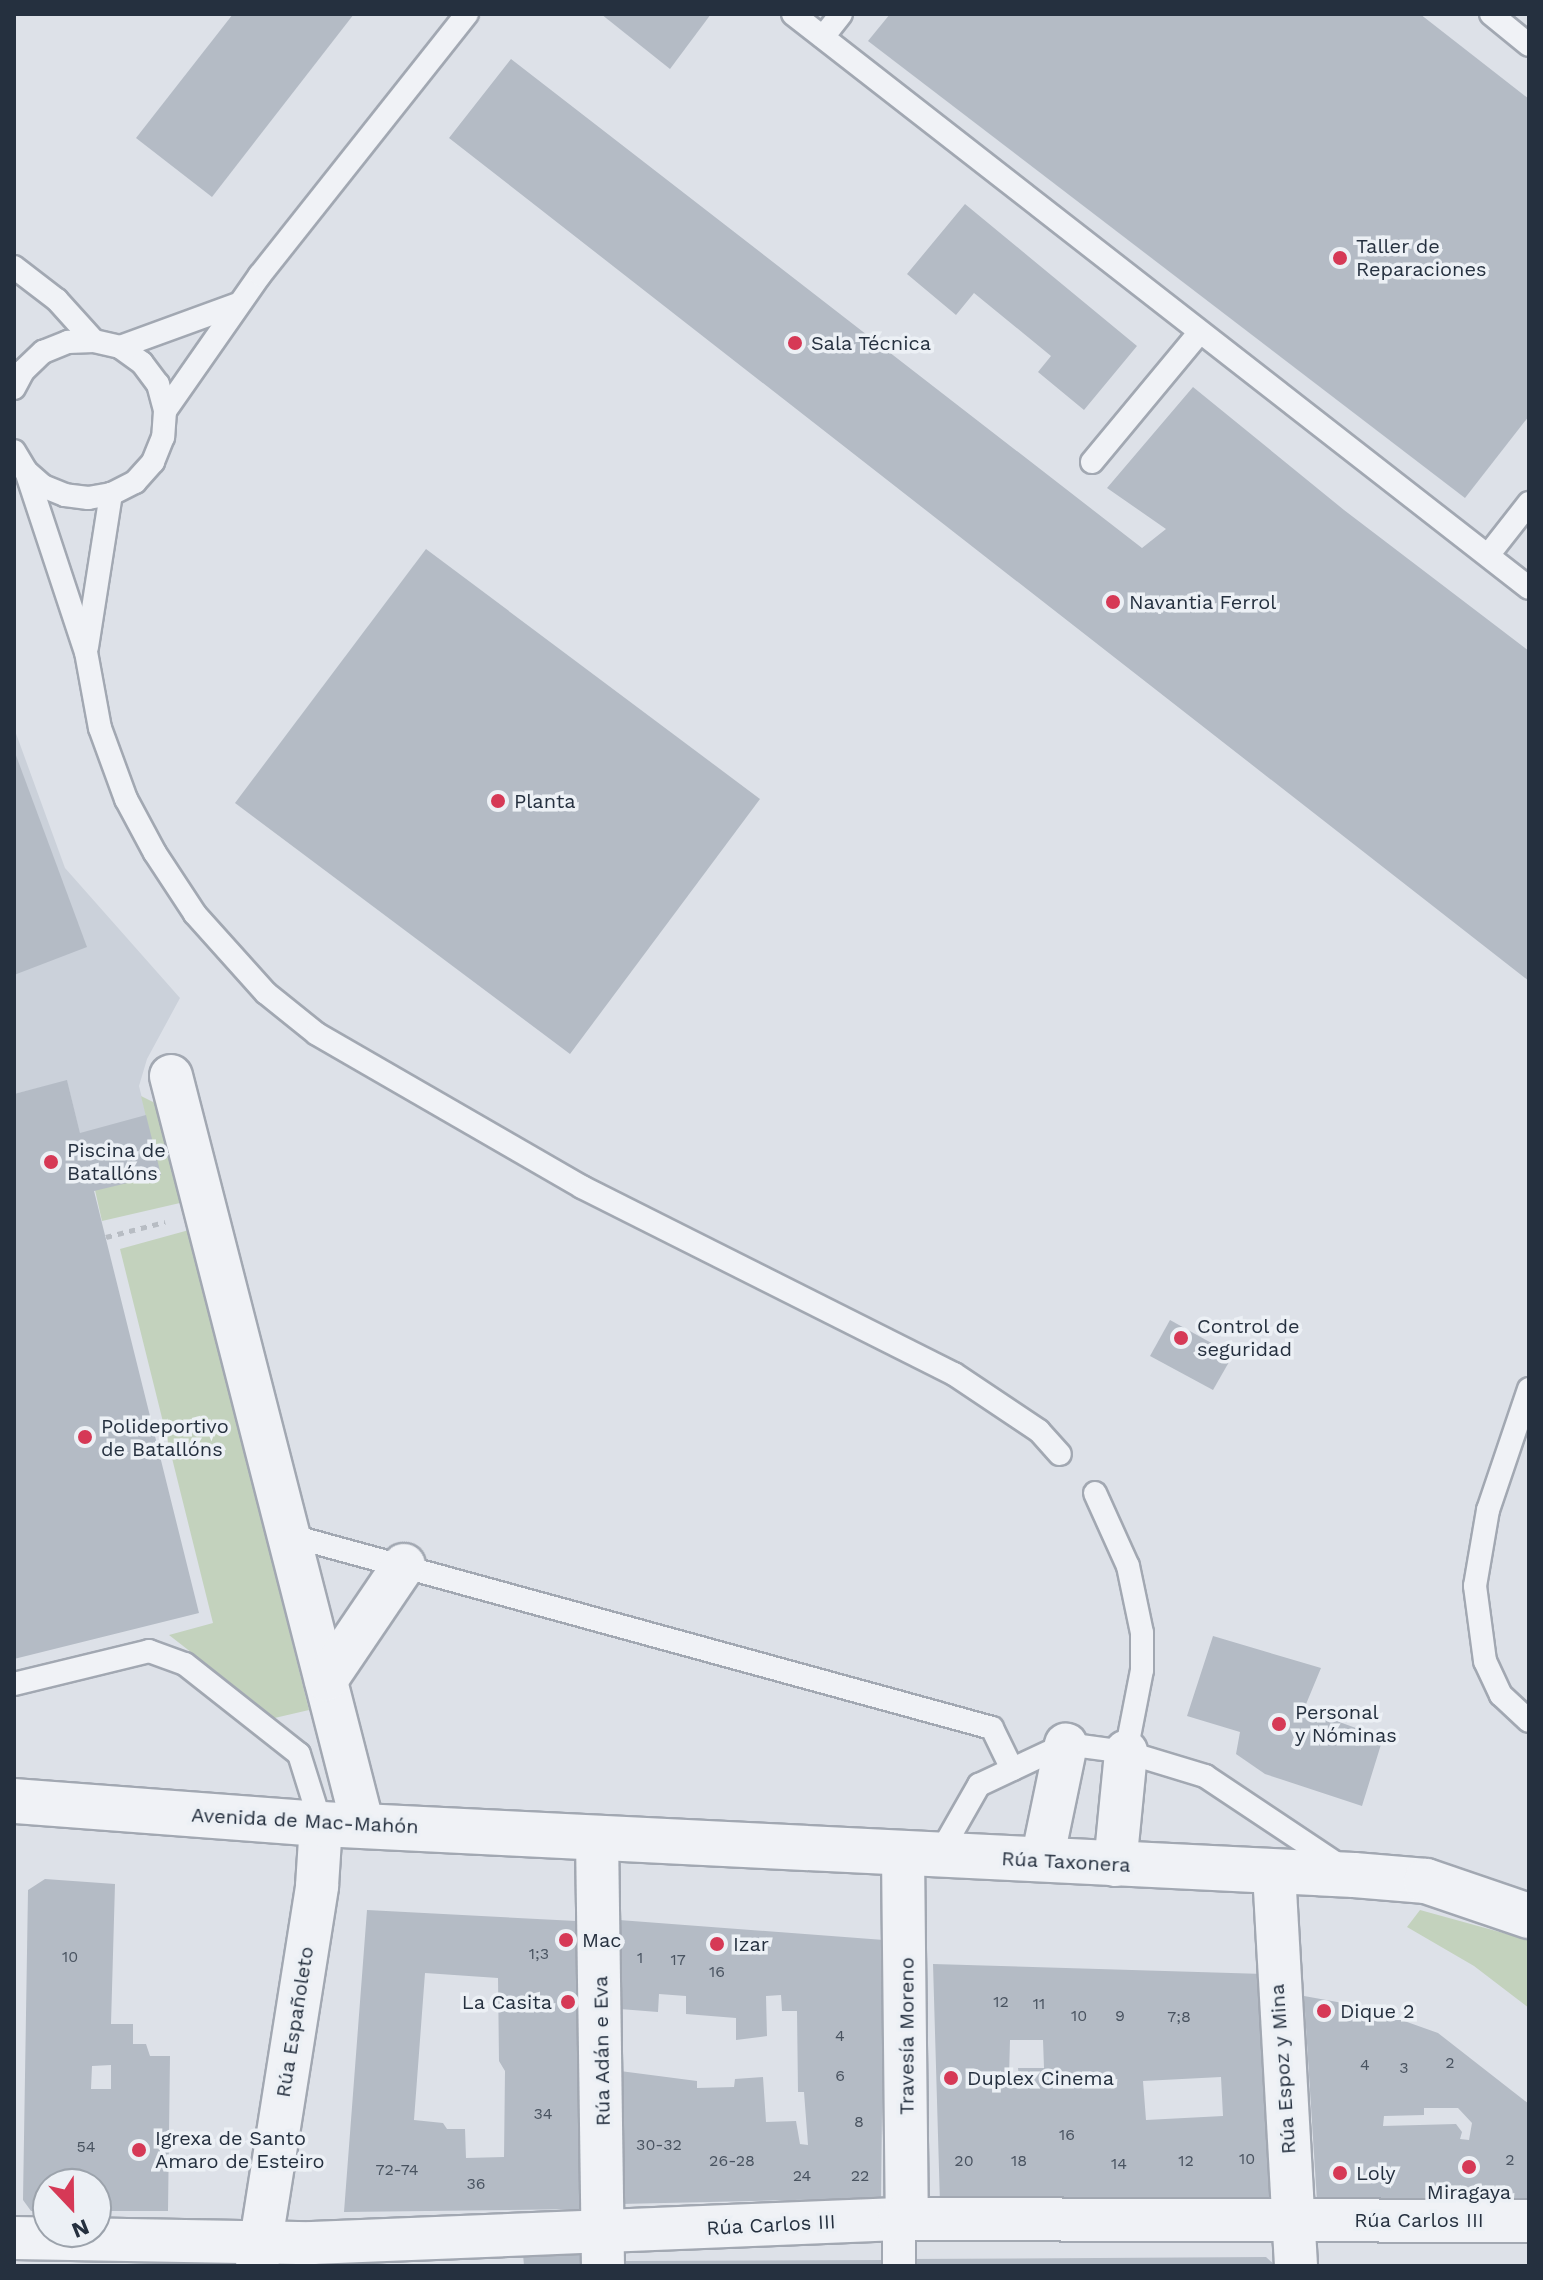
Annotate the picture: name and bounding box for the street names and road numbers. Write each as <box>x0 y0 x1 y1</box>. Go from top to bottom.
street label: Avenida de Mac-Mahón <box>190 1803 420 1839</box>
street label: Rúa Taxonera <box>1000 1847 1132 1877</box>
street label: Rúa Españoleto <box>271 1945 319 2099</box>
street label: Travesía Moreno <box>895 1957 919 2115</box>
street label: Rúa Adán e Eva <box>589 1975 615 2127</box>
street label: Rúa Espoz y Mina <box>1265 1982 1301 2156</box>
street label: Rúa Carlos III <box>1354 2208 1484 2232</box>
street label: Rúa Carlos III <box>705 2210 837 2240</box>

